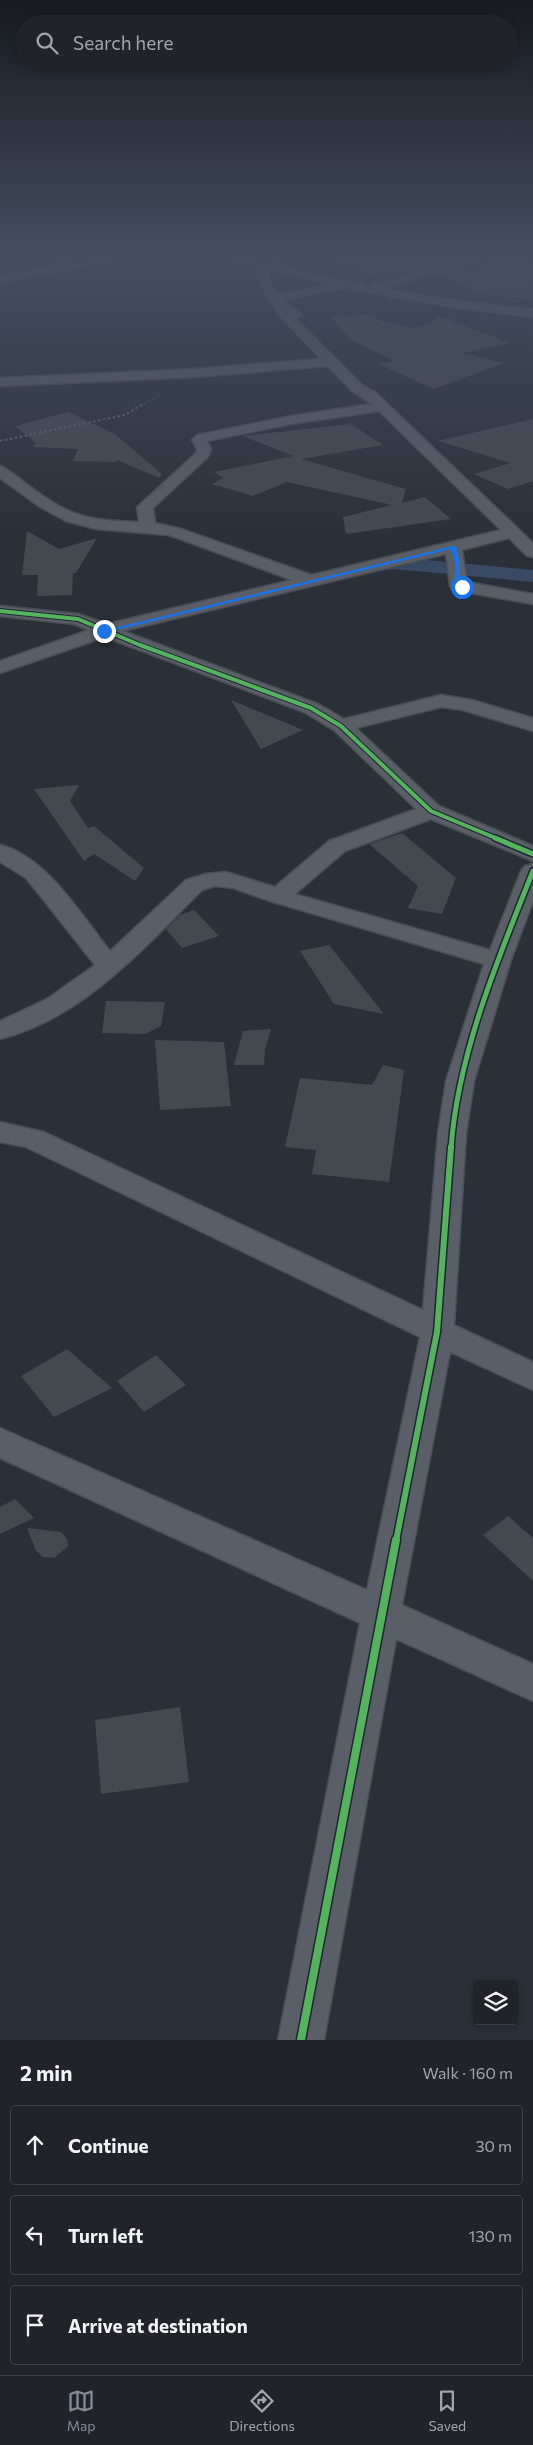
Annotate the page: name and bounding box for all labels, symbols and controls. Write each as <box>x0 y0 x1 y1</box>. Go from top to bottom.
search box <box>15 15 518 70</box>
icon: search <box>33 29 61 57</box>
text: Search here <box>73 31 173 54</box>
route start <box>451 576 474 599</box>
route end <box>93 620 116 643</box>
map controls <box>473 1980 518 2025</box>
button: layers <box>473 1980 518 2025</box>
text: 2 min <box>20 2060 72 2085</box>
text: Walk · 160 m <box>423 2063 513 2082</box>
icon: ahead <box>21 2131 49 2159</box>
text: Continue <box>68 2134 148 2157</box>
text: 30 m <box>475 2136 512 2155</box>
icon: left <box>21 2221 49 2249</box>
text: Turn left <box>68 2224 143 2247</box>
text: 130 m <box>469 2226 512 2245</box>
icon: arrive <box>21 2311 49 2339</box>
text: Arrive at destination <box>68 2314 248 2337</box>
tab: Map <box>67 2387 96 2434</box>
tab: Directions <box>229 2387 295 2434</box>
tab: Saved <box>428 2387 466 2434</box>

